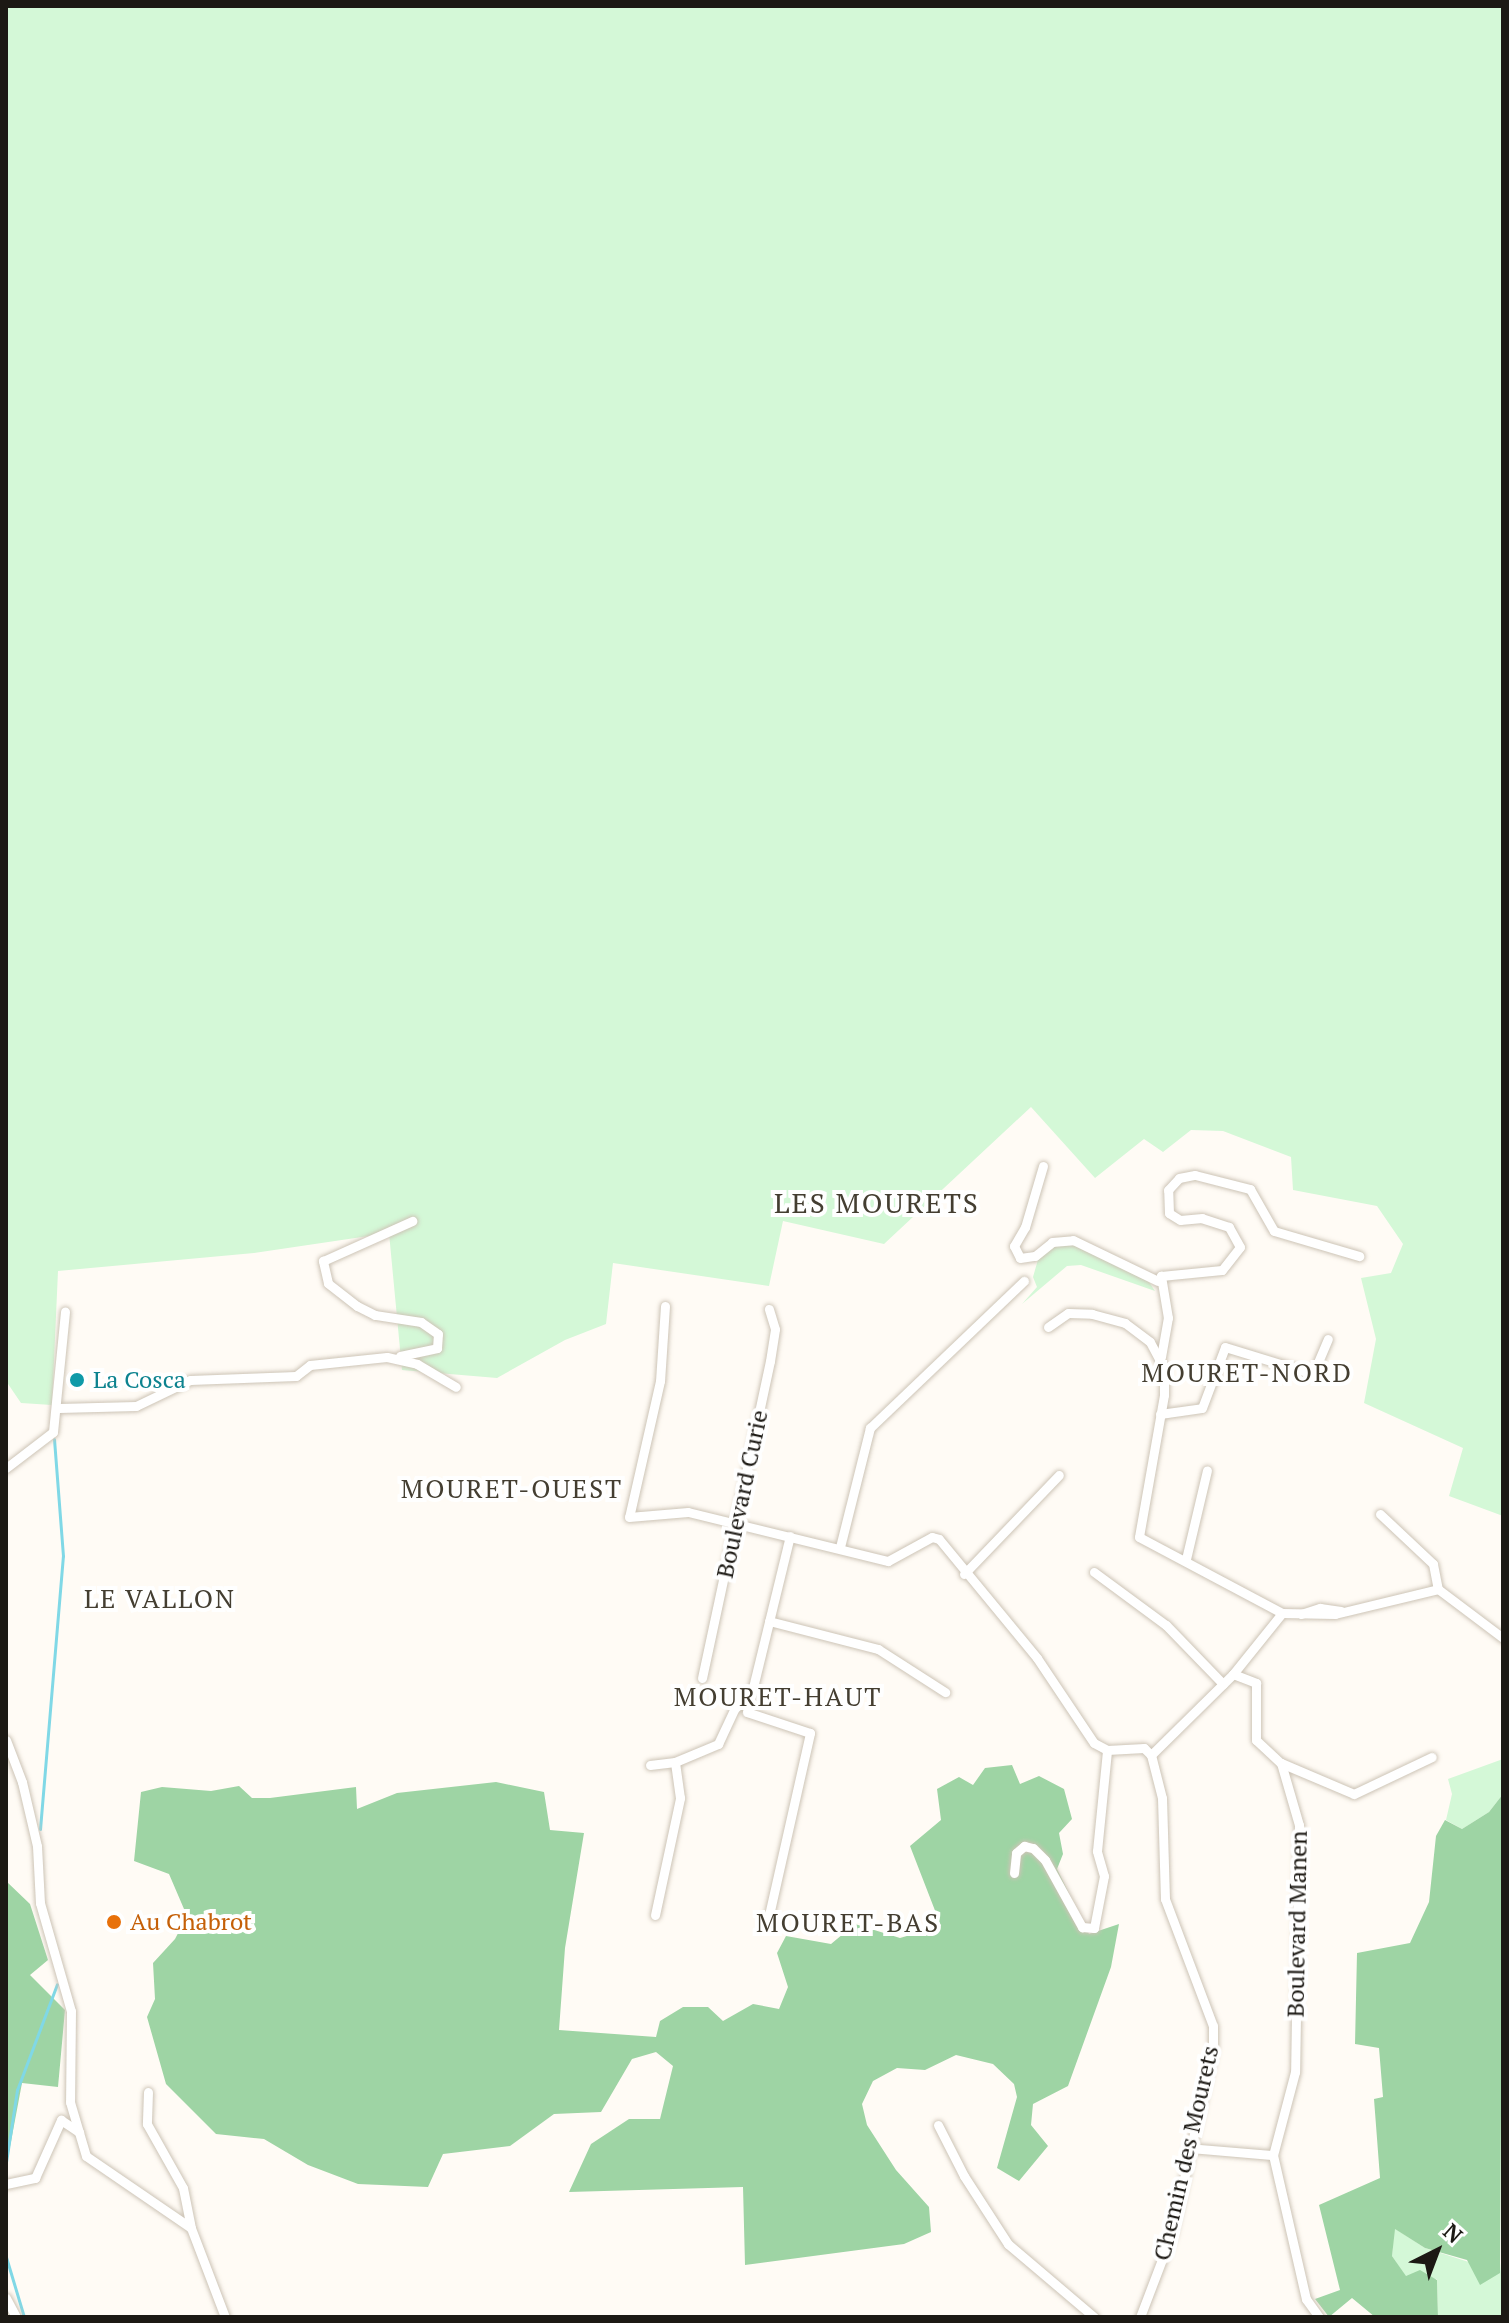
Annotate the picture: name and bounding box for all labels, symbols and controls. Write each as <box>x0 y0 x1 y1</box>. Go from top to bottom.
district label: LES MOURETS <box>774 1186 980 1220</box>
district label: MOURET-NORD <box>1141 1357 1353 1389</box>
place label: La Cosca <box>93 1366 186 1394</box>
marker: La Cosca <box>68 1371 86 1389</box>
street label: Boulevard Curie <box>710 1407 774 1581</box>
district label: MOURET-OUEST <box>401 1473 623 1505</box>
district label: LE VALLON <box>84 1583 236 1615</box>
district label: MOURET-HAUT <box>674 1681 882 1713</box>
street label: Boulevard Manen <box>1281 1830 1313 2018</box>
district label: MOURET-BAS <box>756 1907 940 1939</box>
place label: Au Chabrot <box>130 1908 252 1936</box>
marker: Au Chabrot <box>105 1913 123 1931</box>
street label: Chemin des Mourets <box>1147 2043 1225 2263</box>
north arrow <box>1397 2211 1477 2291</box>
text: N <box>1437 2216 1469 2249</box>

